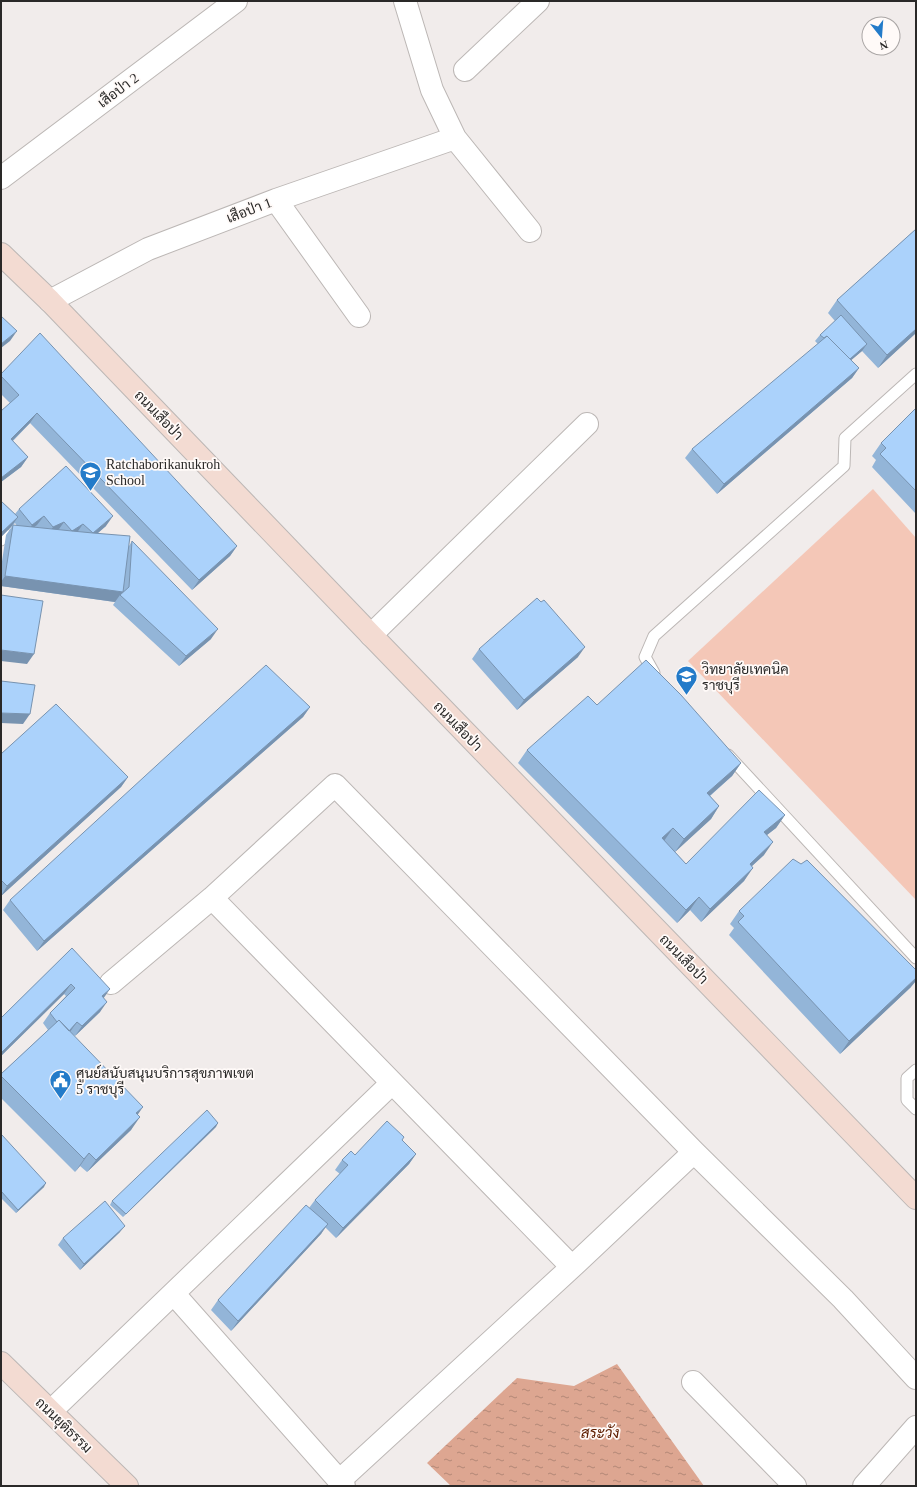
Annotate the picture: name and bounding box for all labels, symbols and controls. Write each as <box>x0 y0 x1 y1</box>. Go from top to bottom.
north arrow <box>861 16 901 56</box>
text: N <box>878 39 889 52</box>
street label: เสือป่า 2 <box>94 69 142 111</box>
street label: เสือป่า 1 <box>224 193 274 226</box>
street label: ถนนเสือป่า <box>131 386 187 443</box>
place label: Ratchaborikanukroh School <box>106 457 220 488</box>
school or university icon: Ratchaborikanukroh School <box>78 459 104 492</box>
place label: วิทยาลัยเทคนิค ราชบุรี <box>701 661 789 695</box>
school or university icon: วิทยาลัยเทคนิค ราชบุรี <box>674 664 700 697</box>
street label: ถนนเสือป่า <box>430 697 486 754</box>
street label: ถนนเสือป่า <box>656 930 712 987</box>
place label: ศูนย์สนับสนุนบริการสุขภาพเขต 5 ราชบุรี <box>76 1064 254 1099</box>
public building icon: ศูนย์สนับสนุนบริการสุขภาพเขต 5 ราชบุรี <box>47 1068 73 1101</box>
street label: ถนนยุติธรรม <box>31 1394 96 1457</box>
water label: สระวัง <box>581 1424 619 1441</box>

